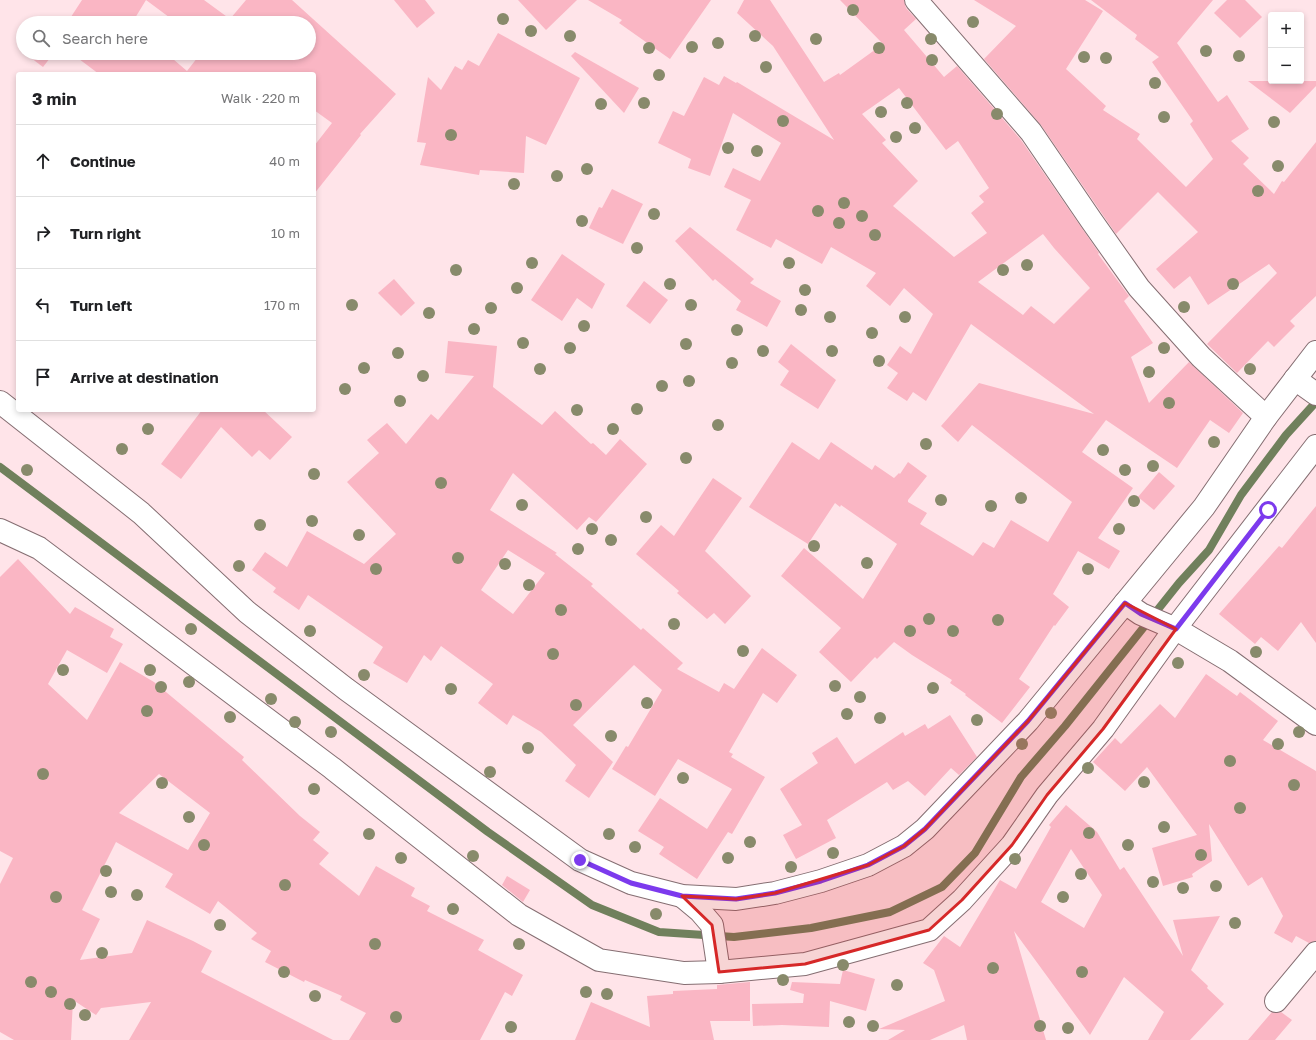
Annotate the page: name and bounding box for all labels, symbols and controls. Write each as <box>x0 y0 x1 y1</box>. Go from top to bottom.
map controls <box>1268 12 1304 84</box>
button: + <box>1268 12 1304 48</box>
search box <box>16 16 316 60</box>
icon: search <box>30 27 52 49</box>
text: Search here <box>62 29 148 47</box>
button: − <box>1268 48 1304 84</box>
text: 3 min <box>32 88 76 109</box>
text: Walk · 220 m <box>221 90 300 106</box>
icon: ahead <box>32 150 54 172</box>
text: Continue <box>70 152 136 170</box>
text: 40 m <box>269 153 300 169</box>
icon: right <box>32 222 54 244</box>
text: Turn right <box>70 224 141 242</box>
text: 10 m <box>271 225 300 241</box>
icon: left <box>32 294 54 316</box>
text: Turn left <box>70 296 132 314</box>
text: 170 m <box>264 297 300 313</box>
icon: arrive <box>32 366 54 388</box>
text: Arrive at destination <box>70 368 219 386</box>
route start <box>1259 501 1277 519</box>
route end <box>571 851 589 869</box>

